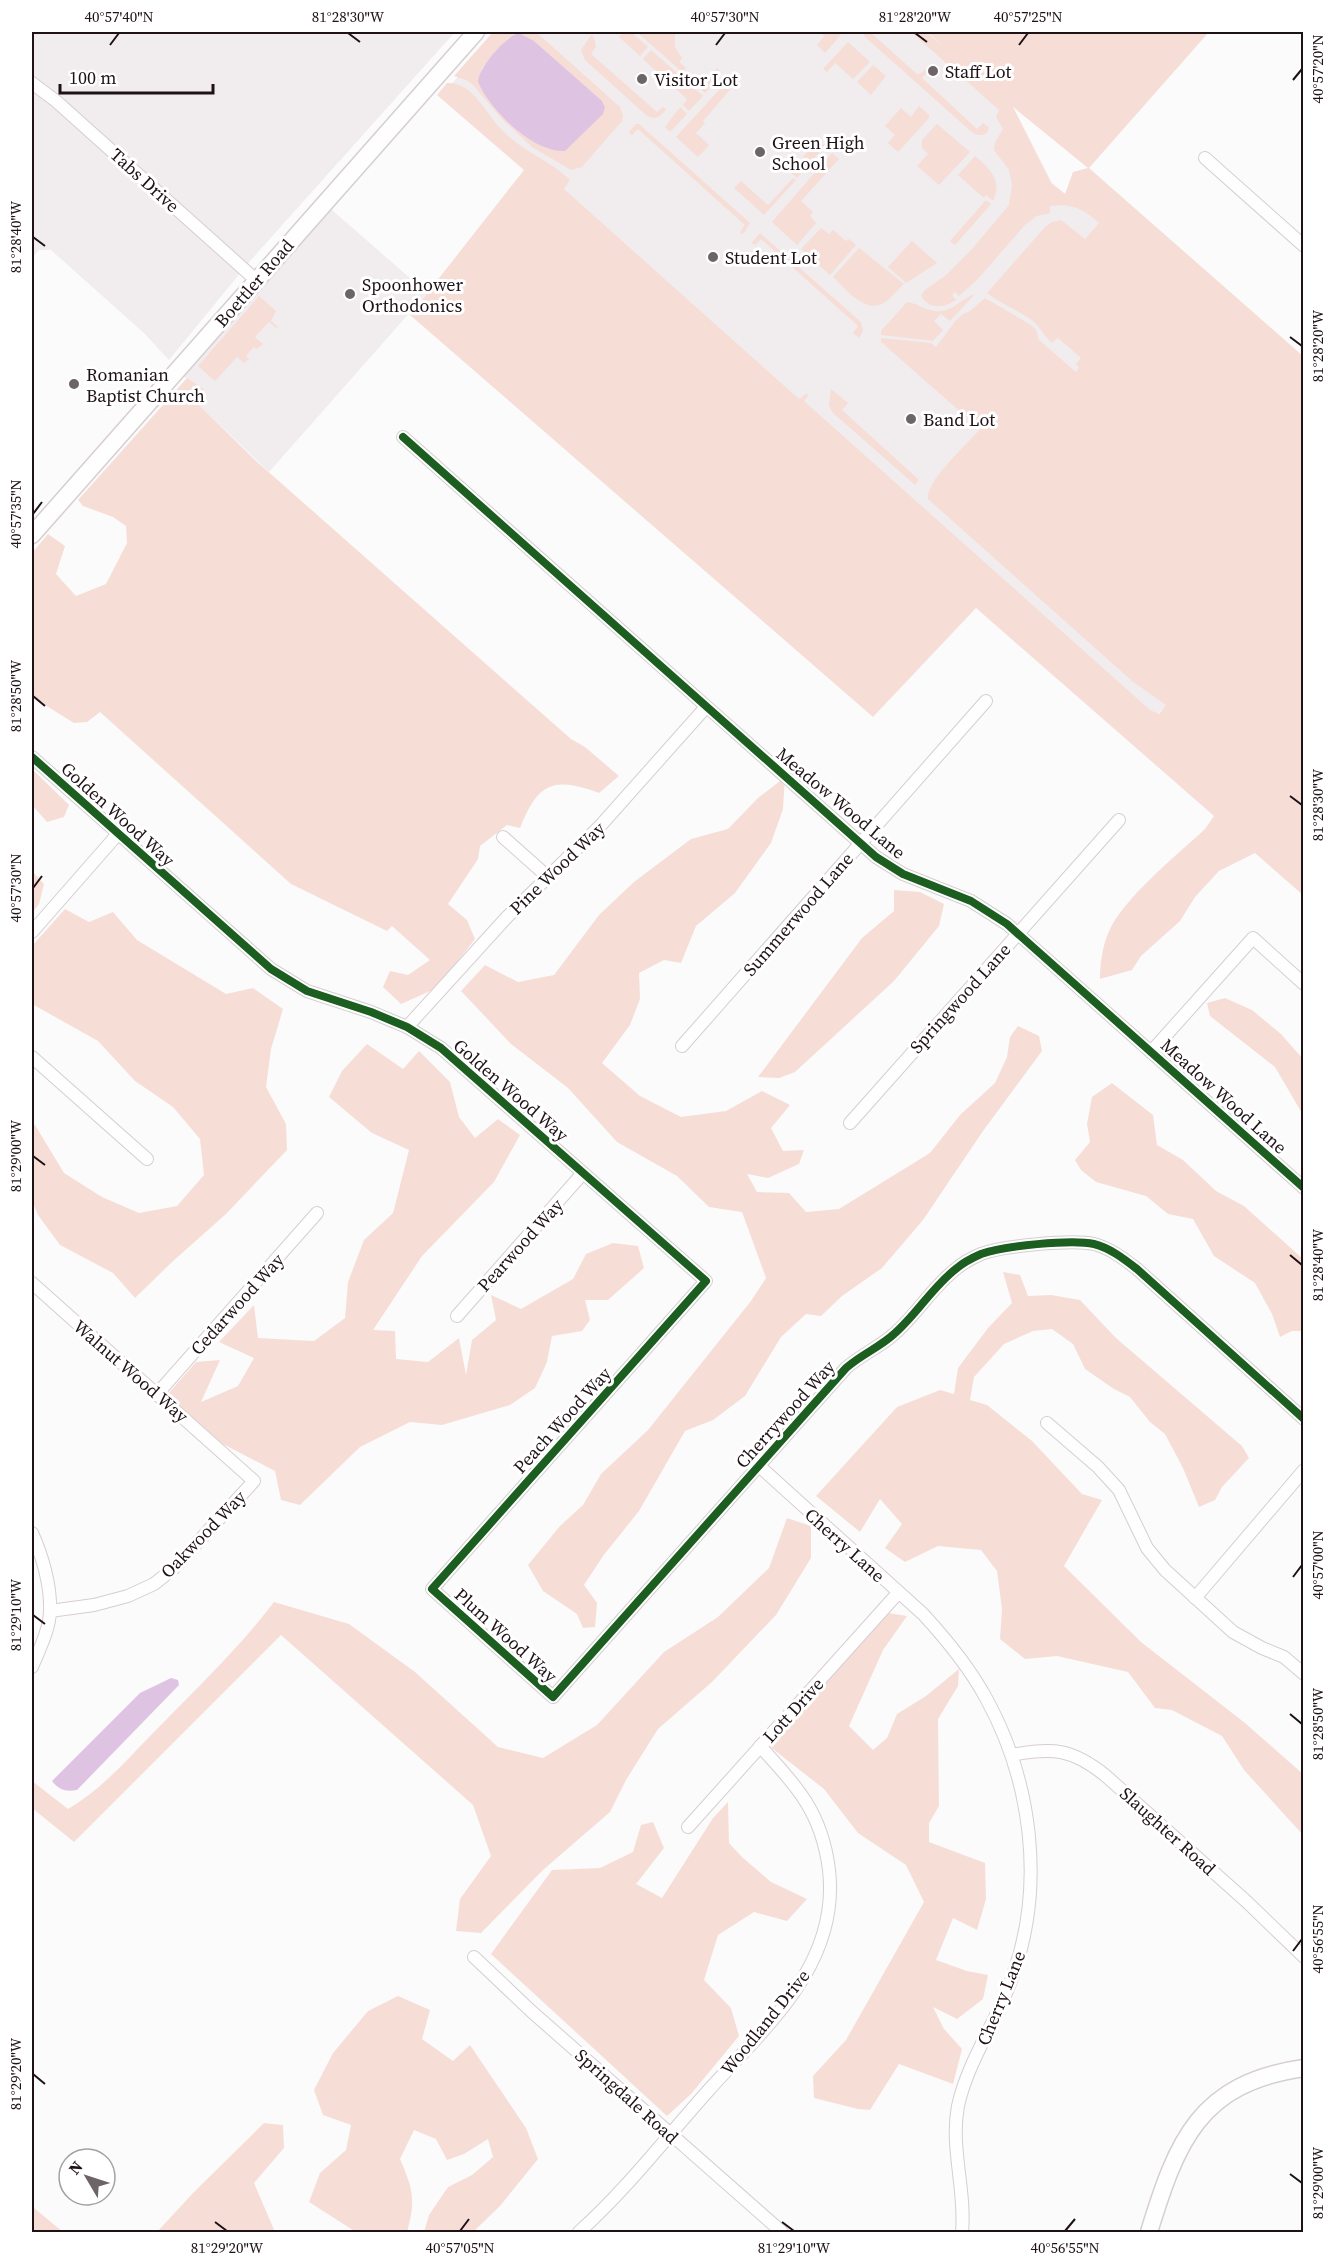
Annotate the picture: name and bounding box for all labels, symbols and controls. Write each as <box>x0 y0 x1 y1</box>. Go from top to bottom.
text: 40°57'40"N <box>84 6 154 27</box>
text: 81°28'30"W <box>312 6 385 27</box>
text: 40°57'30"N <box>690 6 760 27</box>
text: 81°28'20"W <box>879 6 952 27</box>
text: 40°57'25"N <box>993 6 1063 27</box>
text: 40°57'20"N <box>1307 34 1328 104</box>
scale bar <box>60 57 213 95</box>
place label: Staff Lot <box>945 59 1012 84</box>
marker: Staff Lot <box>926 64 940 78</box>
text: 100 m <box>69 65 116 90</box>
place label: Visitor Lot <box>654 67 738 92</box>
marker: Visitor Lot <box>635 72 649 86</box>
place label: Green High School <box>772 130 865 176</box>
street label: Tabs Drive <box>105 142 185 218</box>
marker: Green High School <box>753 145 767 159</box>
text: 81°28'40"W <box>5 200 26 273</box>
street label: Boettler Road <box>209 234 299 332</box>
place label: Student Lot <box>725 245 817 270</box>
marker: Student Lot <box>706 250 720 264</box>
place label: Spoonhower Orthodonics <box>362 272 463 318</box>
marker: Spoonhower Orthodonics <box>343 287 357 301</box>
text: 81°28'20"W <box>1307 309 1328 382</box>
place label: Romanian Baptist Church <box>86 362 205 408</box>
marker: Romanian Baptist Church <box>67 377 81 391</box>
place label: Band Lot <box>923 407 995 432</box>
marker: Band Lot <box>904 412 918 426</box>
text: 40°57'35"N <box>5 479 26 549</box>
text: 81°28'50"W <box>5 659 26 732</box>
street label: Meadow Wood Lane <box>771 741 911 865</box>
street label: Golden Wood Way <box>56 756 181 872</box>
text: 81°28'30"W <box>1307 768 1328 841</box>
street label: Pine Wood Way <box>504 815 611 920</box>
street label: Summerwood Lane <box>737 847 859 981</box>
text: 40°57'30"N <box>5 853 26 923</box>
street label: Springwood Lane <box>904 938 1016 1058</box>
street label: Golden Wood Way <box>448 1033 575 1148</box>
street label: Meadow Wood Lane <box>1156 1033 1292 1159</box>
text: 81°29'00"W <box>5 1119 26 1192</box>
street label: Pearwood Way <box>471 1192 569 1297</box>
text: 81°28'40"W <box>1307 1228 1328 1301</box>
street label: Cedarwood Way <box>185 1247 290 1360</box>
street label: Walnut Wood Way <box>68 1314 195 1429</box>
street label: Cherrywood Way <box>730 1354 841 1473</box>
street label: Peach Wood Way <box>507 1361 617 1479</box>
street label: Oakwood Way <box>155 1484 252 1583</box>
street label: Cherry Lane <box>799 1502 891 1588</box>
text: 40°57'00"N <box>1307 1530 1328 1600</box>
text: 81°29'10"W <box>5 1578 26 1651</box>
street label: Plum Wood Way <box>449 1582 563 1688</box>
street label: Lott Drive <box>757 1672 829 1748</box>
text: 81°28'50"W <box>1307 1687 1328 1760</box>
street label: Slaughter Road <box>1115 1781 1221 1881</box>
text: 40°56'55"N <box>1307 1904 1328 1974</box>
street label: Cherry Lane <box>971 1947 1031 2049</box>
street label: Woodland Drive <box>715 1964 815 2080</box>
text: 81°29'20"W <box>5 2037 26 2110</box>
street label: Springdale Road <box>570 2043 684 2149</box>
text: 81°29'00"W <box>1307 2146 1328 2219</box>
north arrow <box>57 2147 117 2207</box>
text: N <box>63 2156 88 2179</box>
text: 81°29'20"W <box>191 2237 264 2258</box>
text: 40°57'05"N <box>425 2237 495 2258</box>
text: 81°29'10"W <box>758 2237 831 2258</box>
text: 40°56'55"N <box>1030 2237 1100 2258</box>

